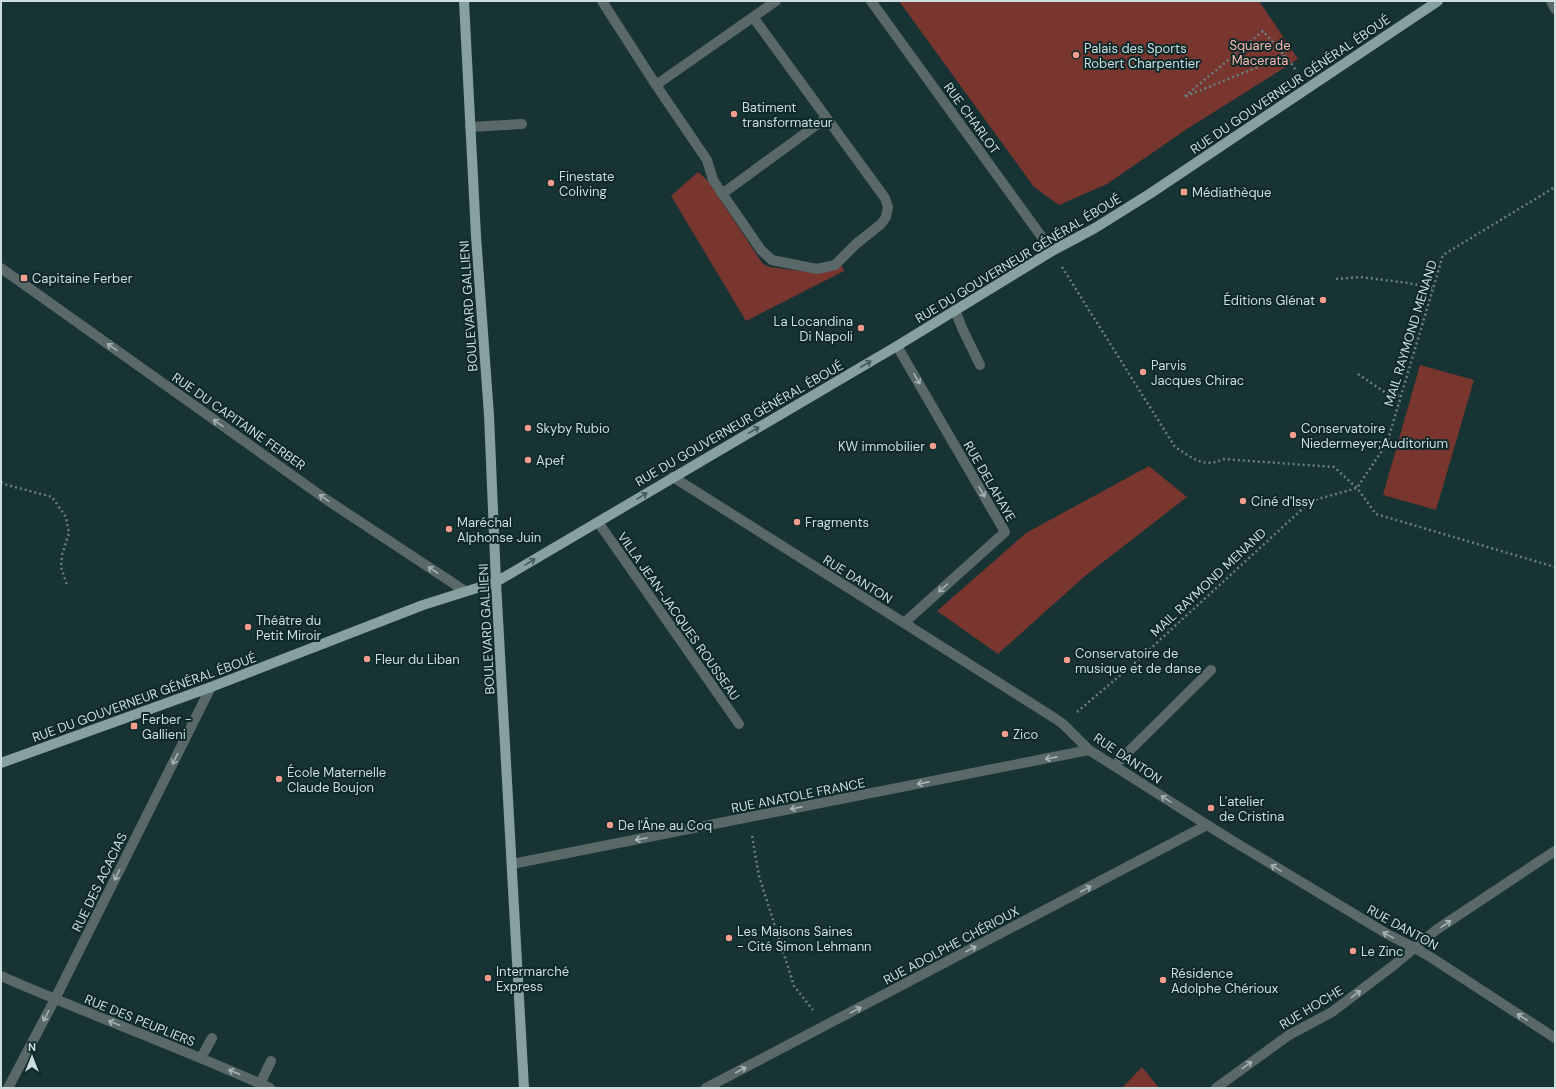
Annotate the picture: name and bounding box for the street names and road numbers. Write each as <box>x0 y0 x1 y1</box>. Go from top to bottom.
street label: RUE DU GOUVERNEUR GÉNÉRAL ÉBOUÉ <box>1187 10 1393 158</box>
street label: RUE CHARLOT <box>940 79 1003 157</box>
street label: RUE DU GOUVERNEUR GÉNÉRAL ÉBOUÉ <box>912 189 1124 327</box>
street label: BOULEVARD GALLIENI <box>455 240 482 372</box>
street label: MAIL RAYMOND MENAND <box>1380 258 1441 408</box>
street label: RUE DU GOUVERNEUR GÉNÉRAL ÉBOUÉ <box>632 356 846 490</box>
street label: RUE DU CAPITAINE FERBER <box>169 369 309 474</box>
street label: RUE DELAHAYE <box>960 438 1019 525</box>
street label: MAIL RAYMOND MENAND <box>1147 524 1270 640</box>
street label: VILLA JEAN-JACQUES ROUSSEAU <box>614 529 743 704</box>
street label: RUE DANTON <box>820 551 896 608</box>
street label: BOULEVARD GALLIENI <box>475 563 498 695</box>
street label: RUE DU GOUVERNEUR GÉNÉRAL ÉBOUÉ <box>29 648 259 746</box>
street label: RUE DANTON <box>1090 729 1165 788</box>
street label: RUE ANATOLE FRANCE <box>730 774 866 817</box>
street label: RUE DES ACACIAS <box>68 830 131 935</box>
street label: RUE ADOLPHE CHÉRIOUX <box>880 901 1022 988</box>
street label: RUE DANTON <box>1364 901 1441 954</box>
street label: RUE HOCHE <box>1276 982 1346 1033</box>
street label: RUE DES PEUPLIERS <box>82 991 198 1050</box>

